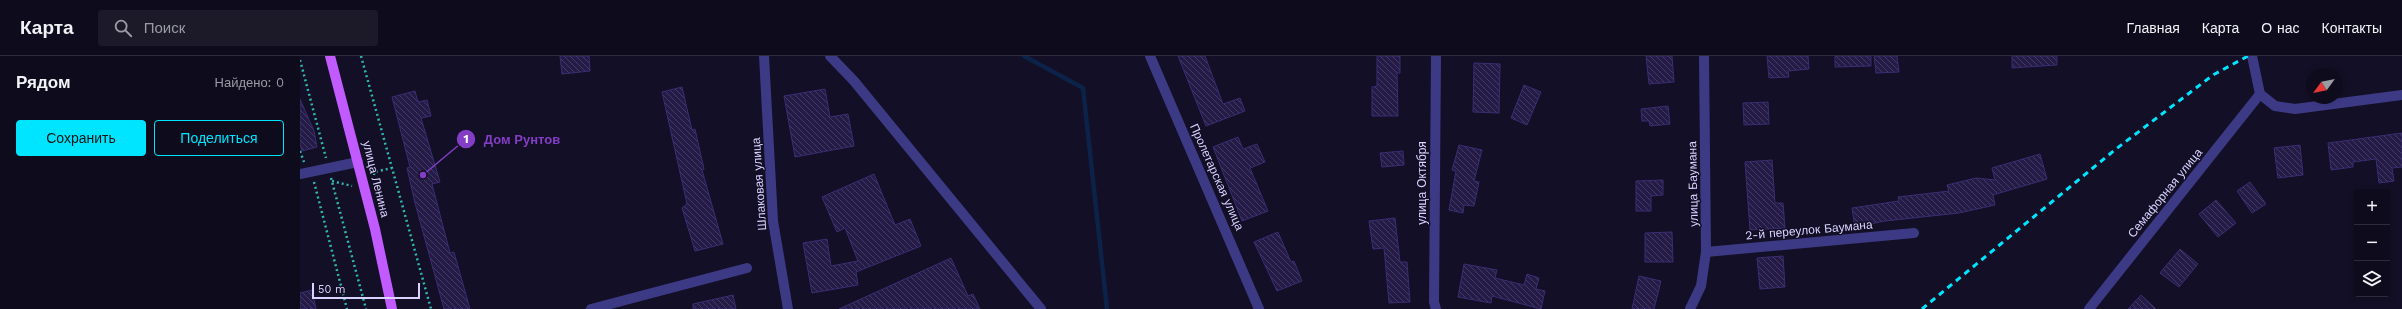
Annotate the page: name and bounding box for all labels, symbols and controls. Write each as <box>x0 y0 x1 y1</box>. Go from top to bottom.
search box <box>98 10 378 46</box>
text: Карта <box>20 16 74 39</box>
icon: search <box>112 17 134 39</box>
text: Поиск <box>144 19 185 37</box>
text: Главная <box>2127 20 2180 36</box>
text: Карта <box>2202 20 2239 36</box>
text: О нас <box>2261 20 2300 36</box>
text: Контакты <box>2322 20 2382 36</box>
north arrow <box>2306 68 2342 104</box>
text: Рядом <box>16 72 71 92</box>
text: Найдено: 0 <box>215 75 284 90</box>
button: Сохранить <box>16 120 146 156</box>
button: Поделиться <box>154 120 284 156</box>
street label: Пролетарская улица <box>1187 121 1247 233</box>
callout: Дом Рунтов <box>456 126 568 151</box>
text: 1 <box>463 132 469 146</box>
text: Дом Рунтов <box>484 132 560 147</box>
street label: Шлаковая улица <box>749 137 769 231</box>
street label: улица Ленина <box>360 139 392 219</box>
street label: улица Октября <box>1415 141 1429 225</box>
street label: улица Баумана <box>1685 141 1701 227</box>
street label: Семафорная улица <box>2125 145 2205 240</box>
map controls <box>2354 189 2390 297</box>
button: + <box>2354 189 2390 225</box>
street label: 2-й переулок Баумана <box>1745 217 1873 243</box>
button: − <box>2354 225 2390 261</box>
button: layers <box>2354 261 2390 297</box>
scale bar <box>312 281 420 300</box>
text: 50 m <box>318 283 345 296</box>

